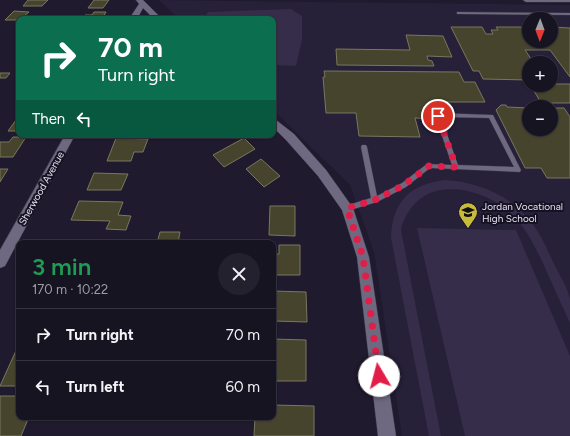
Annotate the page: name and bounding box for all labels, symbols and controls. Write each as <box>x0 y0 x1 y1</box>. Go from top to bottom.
north arrow <box>522 12 558 48</box>
map controls <box>522 12 558 136</box>
text: 70 m <box>98 30 163 64</box>
icon: right <box>32 32 84 84</box>
button: + <box>522 56 558 92</box>
text: Turn right <box>98 64 175 86</box>
pin <box>421 99 455 133</box>
button: − <box>522 100 558 136</box>
icon: arrive <box>427 105 449 127</box>
icon: left <box>73 108 95 130</box>
text: Then <box>32 110 65 128</box>
street label: Sherwood Avenue <box>16 149 67 227</box>
place label: Jordan Vocational High School <box>482 200 563 225</box>
school or university icon: Jordan Vocational High School <box>457 201 479 229</box>
text: 3 min <box>32 252 91 281</box>
button: close <box>218 253 260 295</box>
text: 170 m · 10:22 <box>32 282 108 297</box>
icon: right <box>32 324 54 346</box>
text: Turn right <box>66 326 134 344</box>
text: 70 m <box>226 326 260 344</box>
position arrow <box>358 355 400 397</box>
icon: left <box>32 376 54 398</box>
text: Turn left <box>66 378 124 396</box>
text: 60 m <box>225 378 260 396</box>

